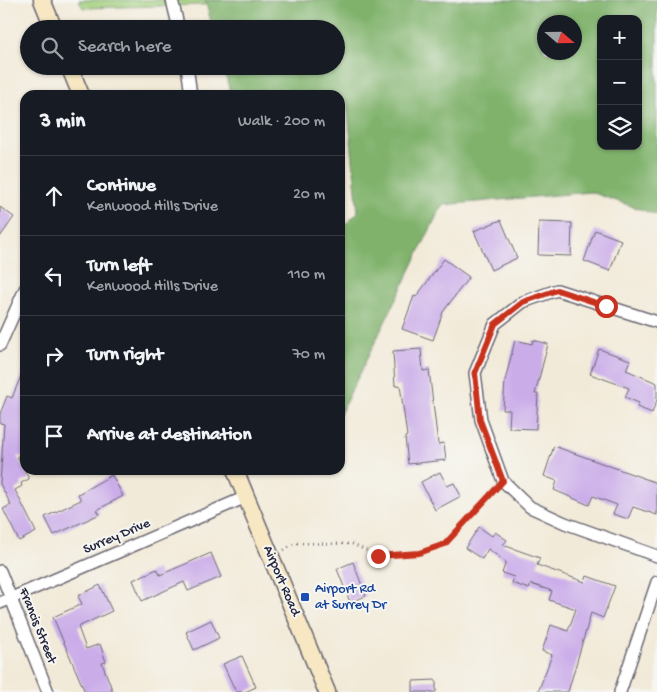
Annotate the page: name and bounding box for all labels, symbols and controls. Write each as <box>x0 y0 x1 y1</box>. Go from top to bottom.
north arrow <box>537 15 582 60</box>
map controls <box>597 15 642 150</box>
button: + <box>597 15 642 60</box>
search box <box>20 20 345 75</box>
icon: search <box>38 34 66 62</box>
text: Search here <box>78 36 172 59</box>
button: − <box>597 60 642 105</box>
button: layers <box>597 105 642 150</box>
text: 3 min <box>40 110 85 135</box>
text: Walk · 200 m <box>238 113 325 132</box>
text: Continue <box>87 175 156 198</box>
icon: ahead <box>40 182 68 210</box>
text: 20 m <box>293 186 325 205</box>
text: Kenwood Hills Drive <box>87 198 218 217</box>
text: Turn left <box>87 255 151 278</box>
icon: left <box>40 262 68 290</box>
text: 110 m <box>288 266 325 285</box>
text: Kenwood Hills Drive <box>87 278 218 297</box>
route start <box>595 295 618 318</box>
icon: right <box>40 342 68 370</box>
text: Turn right <box>87 344 163 367</box>
text: 70 m <box>292 346 325 365</box>
icon: arrive <box>40 422 68 450</box>
text: Arrive at destination <box>87 424 251 447</box>
street label: Surrey Drive <box>81 515 154 559</box>
street label: Airport Road <box>259 543 304 620</box>
route end <box>367 545 390 568</box>
place label: Airport Rd at Surrey Dr <box>315 581 387 614</box>
street label: Francis Street <box>14 585 60 668</box>
marker: Airport Rd at Surrey Dr <box>299 591 311 603</box>

